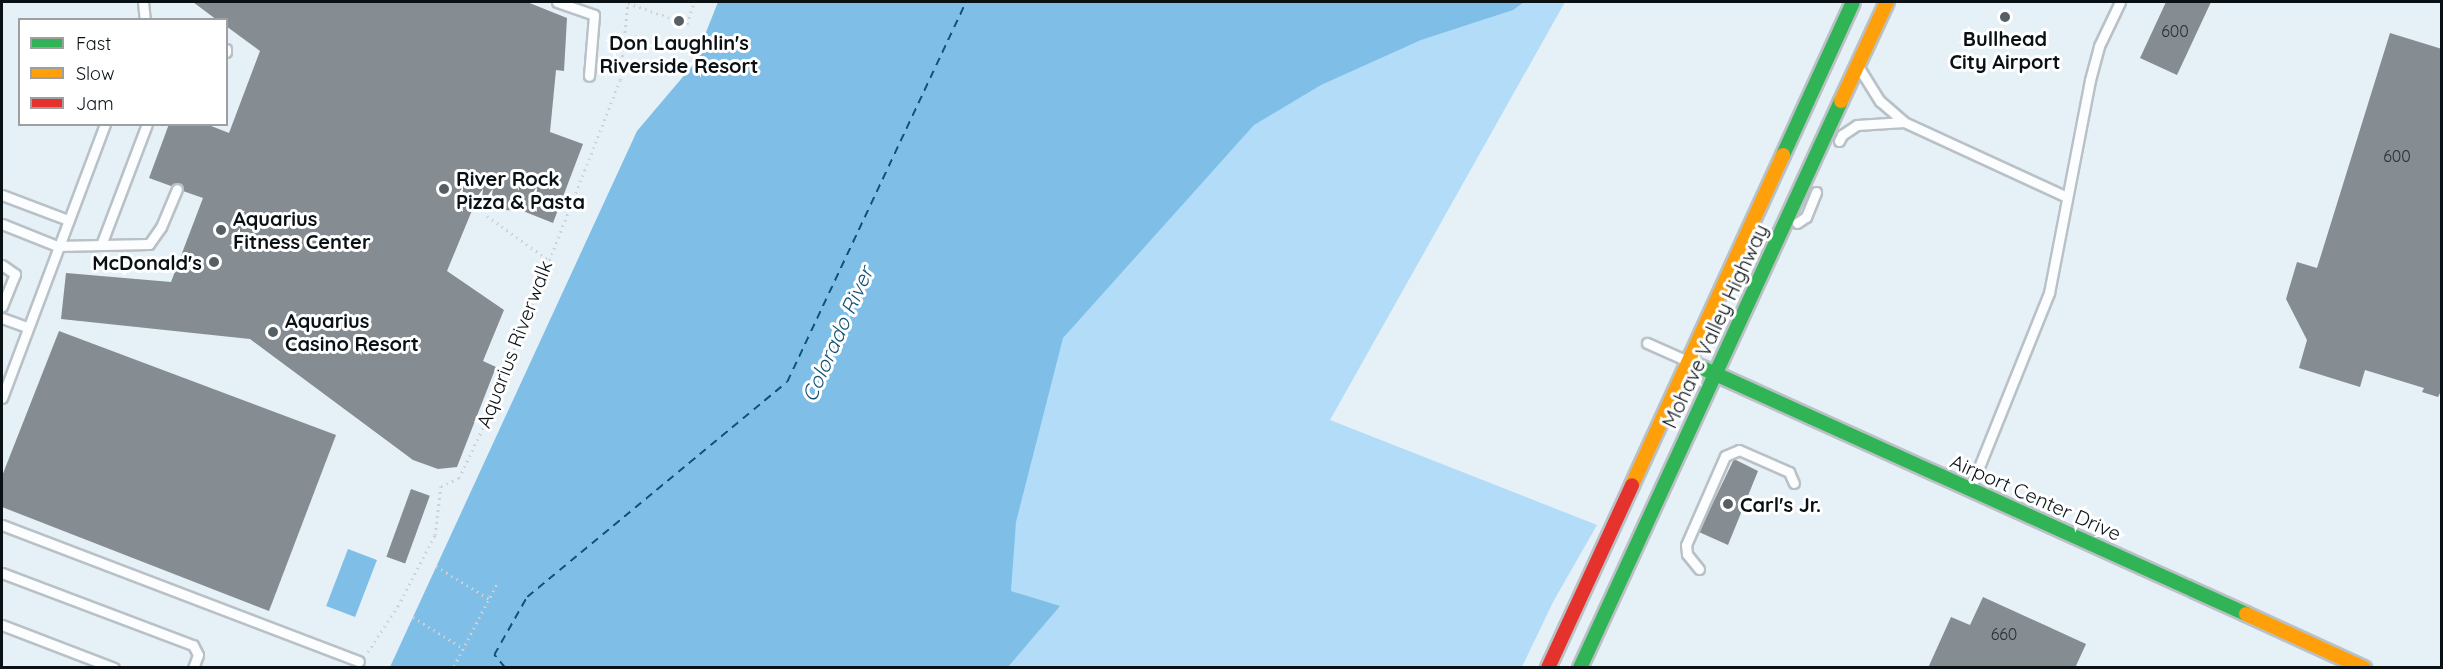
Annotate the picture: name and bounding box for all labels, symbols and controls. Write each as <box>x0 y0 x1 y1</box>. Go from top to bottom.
marker: Bullhead City Airport <box>1998 10 2012 24</box>
marker: Don Laughlin's Riverside Resort <box>672 14 686 28</box>
legend <box>18 18 228 126</box>
house number: 600 <box>2161 21 2189 41</box>
place label: Bullhead City Airport <box>1950 27 2060 74</box>
place label: Don Laughlin's Riverside Resort <box>600 30 758 77</box>
text: Fast <box>76 32 111 55</box>
text: Slow <box>76 62 114 85</box>
text: Jam <box>76 92 114 115</box>
house number: 600 <box>2383 146 2411 166</box>
place label: River Rock Pizza & Pasta <box>456 166 585 213</box>
marker: River Rock Pizza & Pasta <box>437 182 451 196</box>
place label: Aquarius Fitness Center <box>233 207 371 254</box>
street label: Mohave Valley Highway <box>1657 220 1773 432</box>
marker: Aquarius Fitness Center <box>214 223 228 237</box>
place label: McDonald's <box>92 250 202 274</box>
marker: McDonald's <box>207 255 221 269</box>
street label: Aquarius Riverwalk <box>471 257 557 431</box>
water label: Colorado River <box>796 263 878 405</box>
place label: Aquarius Casino Resort <box>285 308 419 355</box>
marker: Aquarius Casino Resort <box>266 325 280 339</box>
street label: Airport Center Drive <box>1947 449 2125 545</box>
place label: Carl's Jr. <box>1740 492 1821 516</box>
marker: Carl's Jr. <box>1721 497 1735 511</box>
house number: 660 <box>1991 624 2017 644</box>

